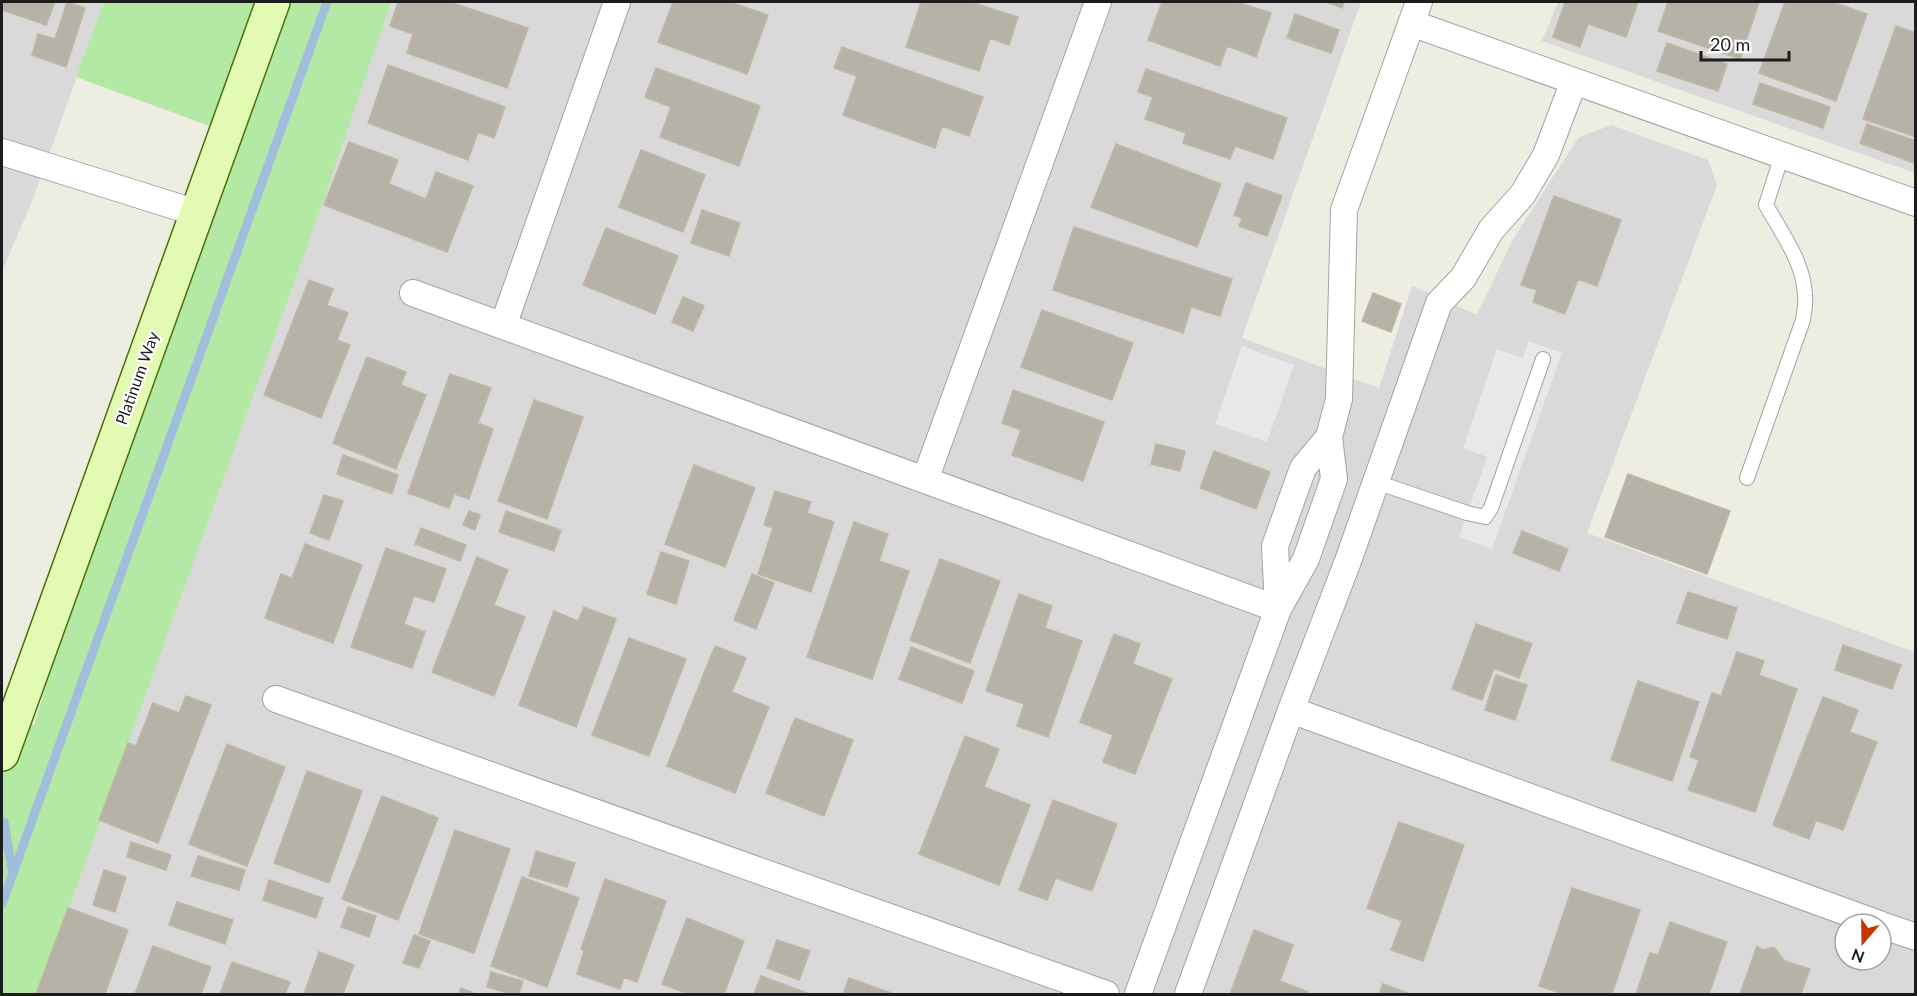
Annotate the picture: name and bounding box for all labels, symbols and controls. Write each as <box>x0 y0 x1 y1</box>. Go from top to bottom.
scale bar <box>1701 24 1790 62</box>
text: 20 m <box>1710 33 1750 55</box>
street label: Platinum Way <box>111 328 162 427</box>
north arrow <box>1833 912 1893 972</box>
text: N <box>1849 946 1867 968</box>

